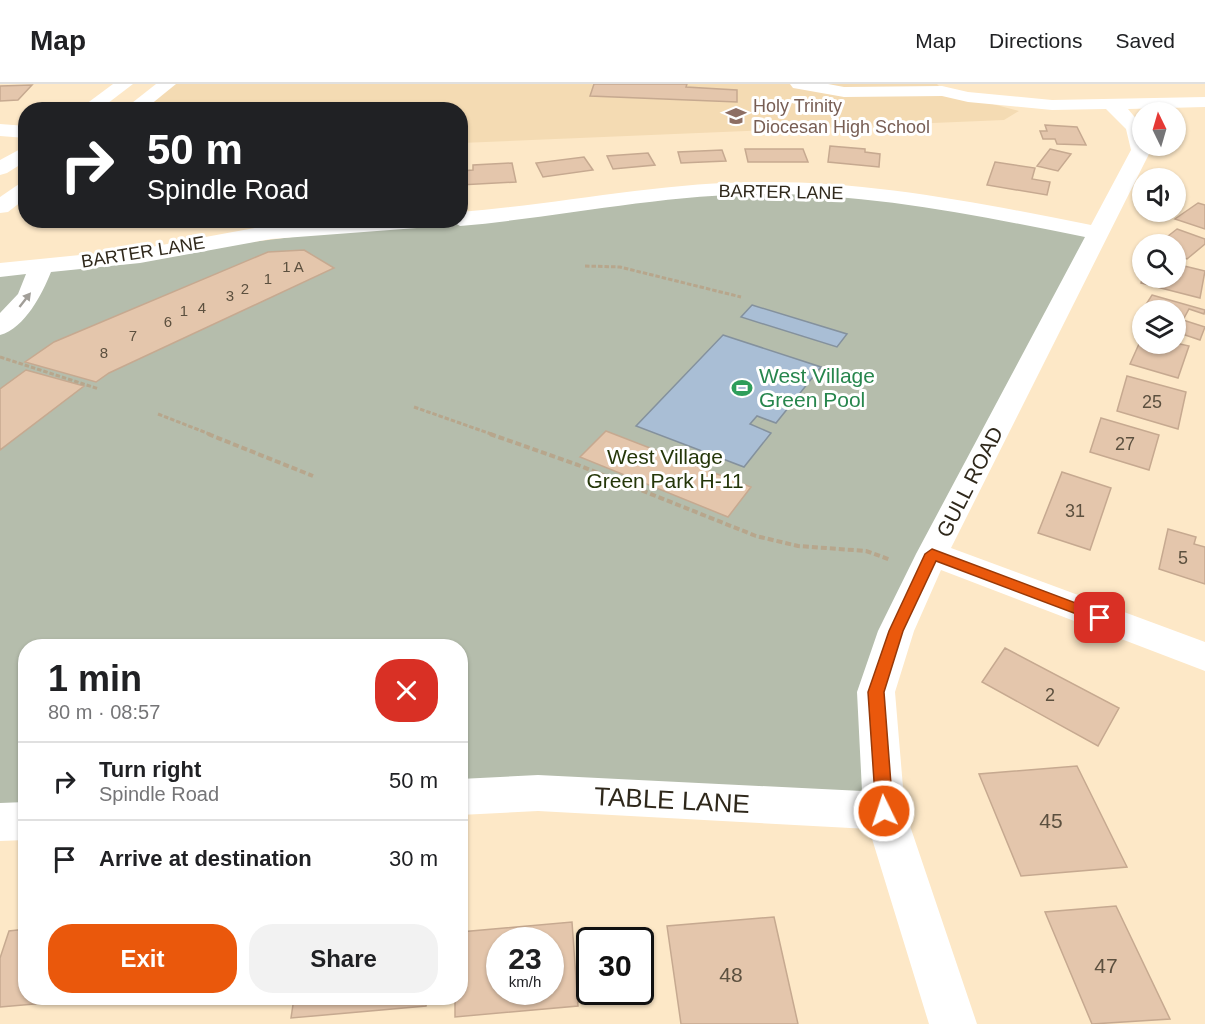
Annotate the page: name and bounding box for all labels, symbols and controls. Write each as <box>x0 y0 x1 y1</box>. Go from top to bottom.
text: Map <box>30 25 86 56</box>
text: Map <box>915 29 956 52</box>
text: Directions <box>989 29 1082 52</box>
text: Saved <box>1115 29 1175 52</box>
place label: Holy Trinity Diocesan High School <box>753 96 930 137</box>
north arrow <box>1132 102 1186 156</box>
map controls <box>1132 102 1186 354</box>
school or university icon: Holy Trinity Diocesan High School <box>724 104 748 128</box>
icon: right <box>48 126 126 204</box>
text: 50 m <box>147 126 243 173</box>
button: sound <box>1132 168 1186 222</box>
text: Spindle Road <box>147 175 309 205</box>
street label: BARTER LANE <box>718 181 844 203</box>
street label: BARTER LANE <box>80 232 206 272</box>
button: search <box>1132 234 1186 288</box>
house number: 1 A <box>282 258 304 275</box>
house number: 1 <box>264 270 272 287</box>
house number: 2 <box>241 280 249 297</box>
house number: 3 <box>226 287 234 304</box>
one-way arrow <box>19 292 31 308</box>
house number: 4 <box>198 299 206 316</box>
button: layers <box>1132 300 1186 354</box>
house number: 1 <box>180 302 188 319</box>
house number: 6 <box>164 313 172 330</box>
house number: 7 <box>129 327 137 344</box>
house number: 8 <box>100 344 108 361</box>
place label: West Village Green Pool <box>759 364 875 411</box>
sports icon: West Village Green Pool <box>730 376 754 400</box>
house number: 25 <box>1142 392 1162 412</box>
street label: GULL ROAD <box>932 423 1007 541</box>
house number: 27 <box>1115 434 1135 454</box>
park label: West Village Green Park H-11 <box>586 445 744 492</box>
house number: 31 <box>1065 501 1085 521</box>
house number: 5 <box>1178 548 1188 568</box>
pin <box>1074 592 1125 643</box>
icon: arrive <box>1083 601 1116 634</box>
text: 1 min <box>48 658 142 699</box>
button: close <box>375 659 438 722</box>
house number: 2 <box>1045 685 1055 705</box>
text: 80 m · 08:57 <box>48 701 160 723</box>
text: Turn right <box>99 757 201 782</box>
icon: right <box>48 765 81 798</box>
text: 50 m <box>389 768 438 793</box>
position arrow <box>852 779 916 843</box>
street label: TABLE LANE <box>594 781 750 819</box>
text: Spindle Road <box>99 783 219 805</box>
house number: 45 <box>1039 809 1063 832</box>
icon: arrive <box>48 843 81 876</box>
text: Arrive at destination <box>99 846 312 871</box>
text: 30 m <box>389 846 438 871</box>
button: Exit <box>48 924 237 993</box>
button: Share <box>249 924 438 993</box>
speed limit sign: 30 <box>576 927 654 1005</box>
text: 23 <box>508 942 542 975</box>
house number: 47 <box>1094 954 1118 977</box>
house number: 48 <box>719 963 743 986</box>
text: km/h <box>509 973 541 990</box>

